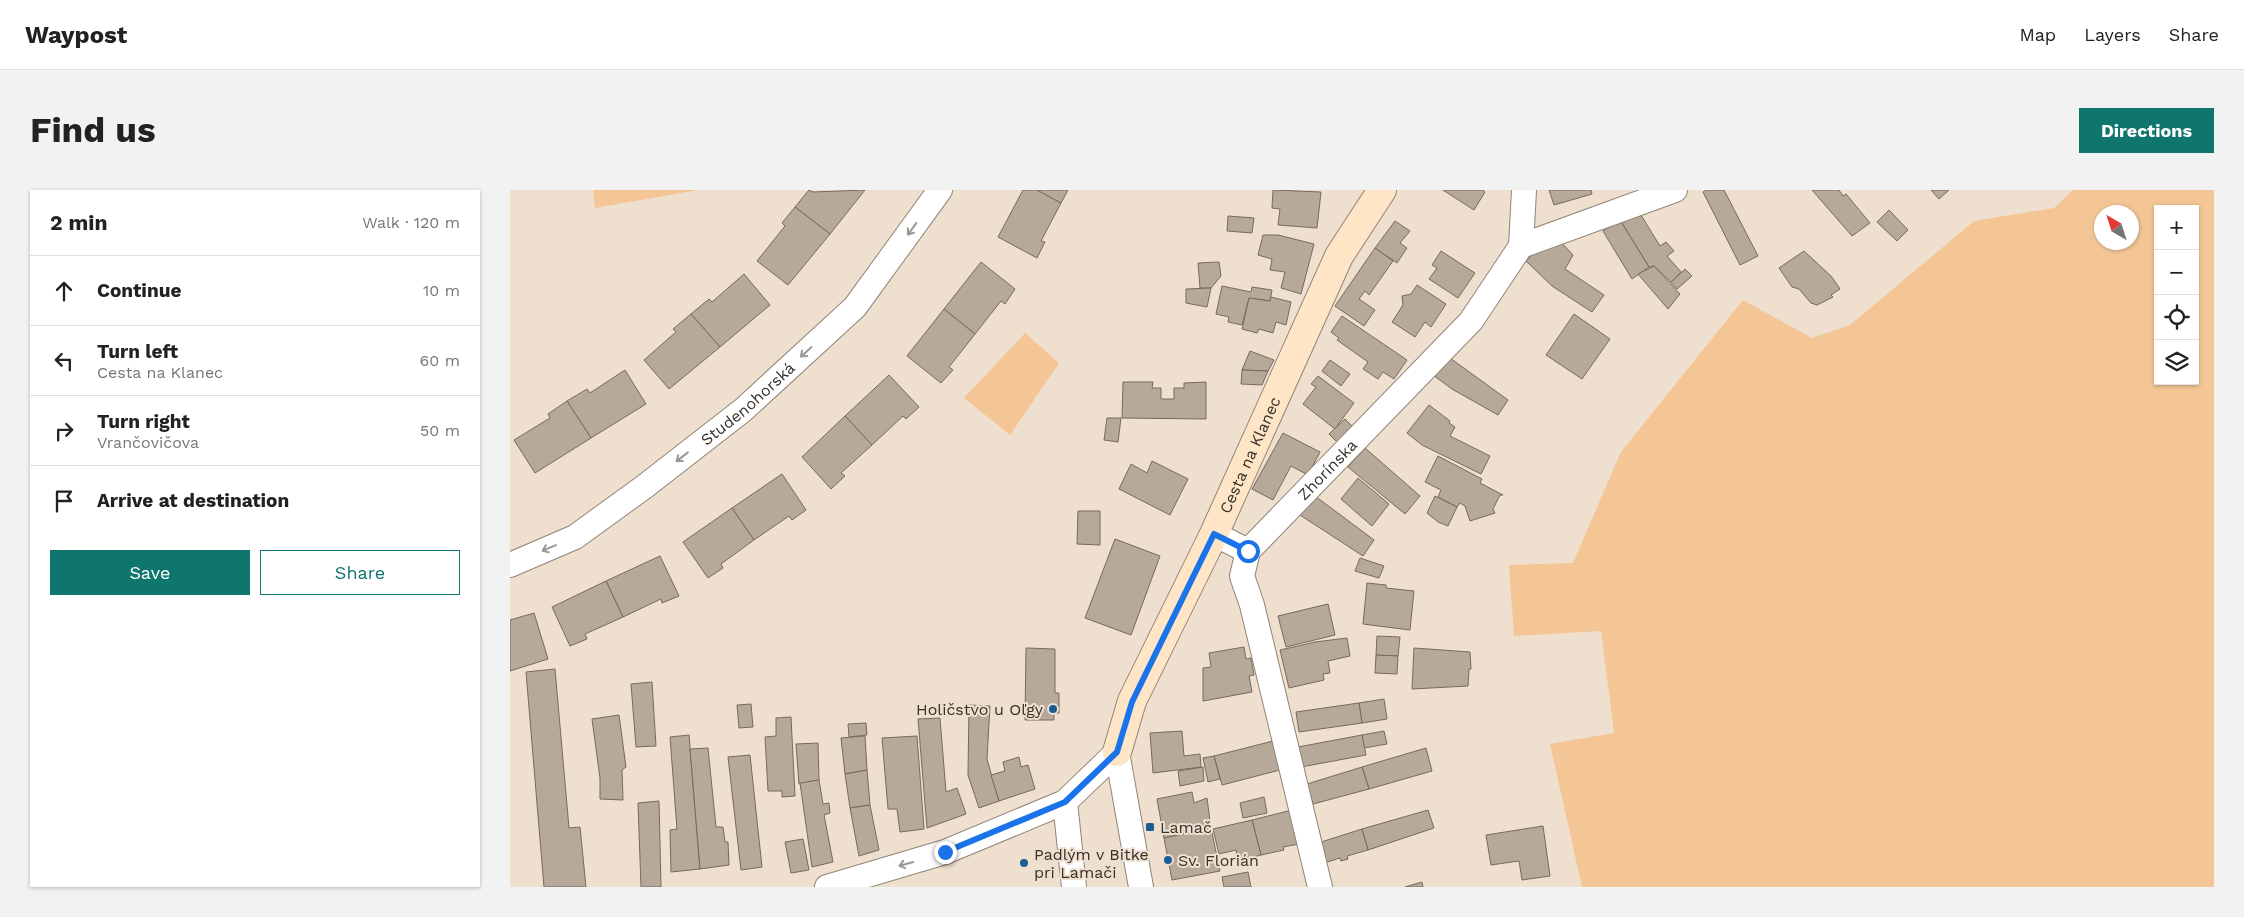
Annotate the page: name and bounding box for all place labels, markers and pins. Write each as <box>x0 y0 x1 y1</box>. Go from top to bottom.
place label: Holičstvo u Oľgy <box>916 700 1044 719</box>
marker: Holičstvo u Oľgy <box>1047 703 1059 715</box>
place label: Lamač <box>1160 818 1212 837</box>
marker: Lamač <box>1144 821 1156 833</box>
place label: Padlým v Bitke pri Lamači <box>1034 845 1149 882</box>
place label: Sv. Florián <box>1178 851 1259 870</box>
marker: Sv. Florián <box>1162 854 1174 866</box>
marker: Padlým v Bitke pri Lamači <box>1018 857 1030 869</box>

